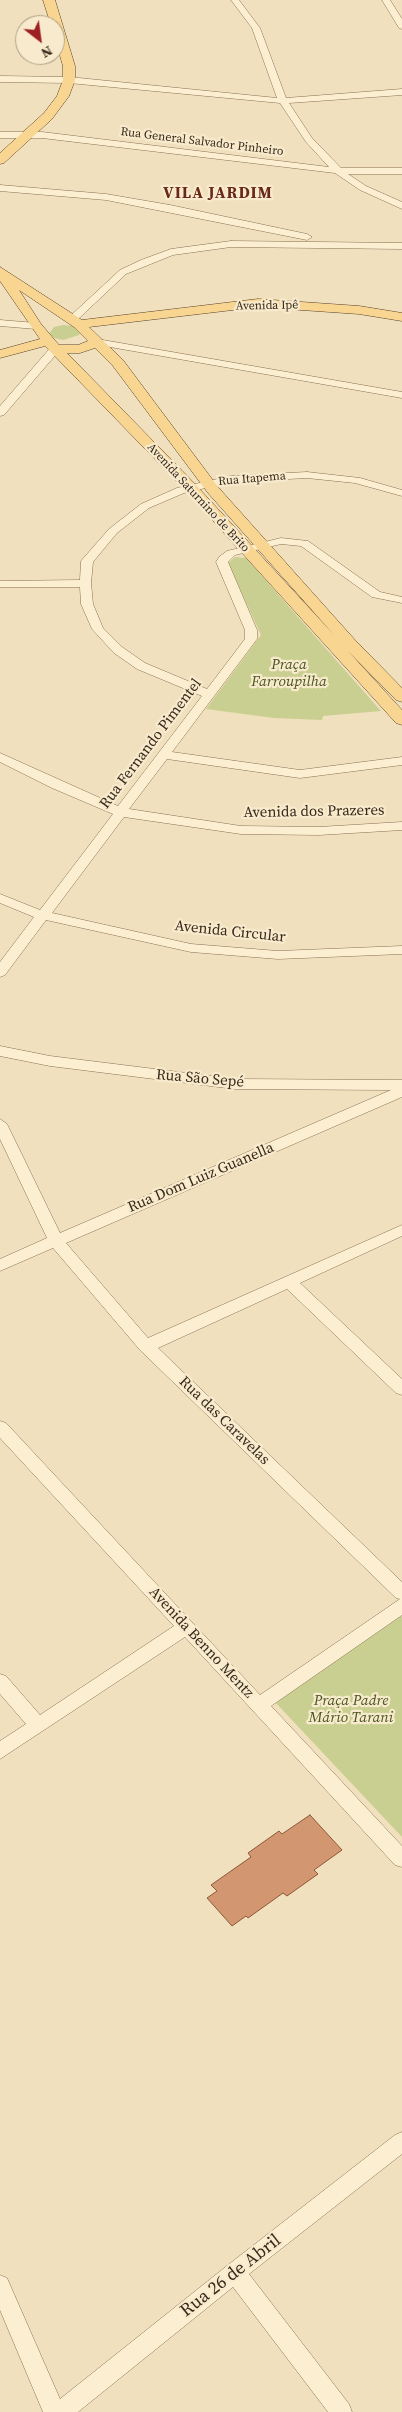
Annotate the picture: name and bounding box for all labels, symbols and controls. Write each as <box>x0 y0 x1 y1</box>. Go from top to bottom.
north arrow <box>15 15 65 65</box>
text: N <box>38 41 56 63</box>
street label: Rua General Salvador Pinheiro <box>120 125 284 159</box>
district label: VILA JARDIM <box>162 184 274 204</box>
street label: Avenida Ipê <box>235 298 299 314</box>
street label: Avenida Saturnino de Brito <box>144 441 252 555</box>
street label: Rua Itapema <box>218 469 286 489</box>
park label: Praça Farroupilha <box>251 656 327 691</box>
street label: Rua Fernando Pimentel <box>96 675 206 813</box>
street label: Avenida dos Prazeres <box>243 802 385 822</box>
street label: Avenida Circular <box>174 917 286 947</box>
street label: Rua São Sepé <box>155 1066 245 1092</box>
street label: Rua Dom Luiz Guanella <box>125 1139 277 1217</box>
street label: Rua das Caravelas <box>175 1373 273 1469</box>
street label: Avenida Benno Mentz <box>145 1584 257 1702</box>
park label: Praça Padre Mário Tarani <box>309 1692 393 1727</box>
street label: Rua 26 de Abril <box>176 2230 286 2322</box>

